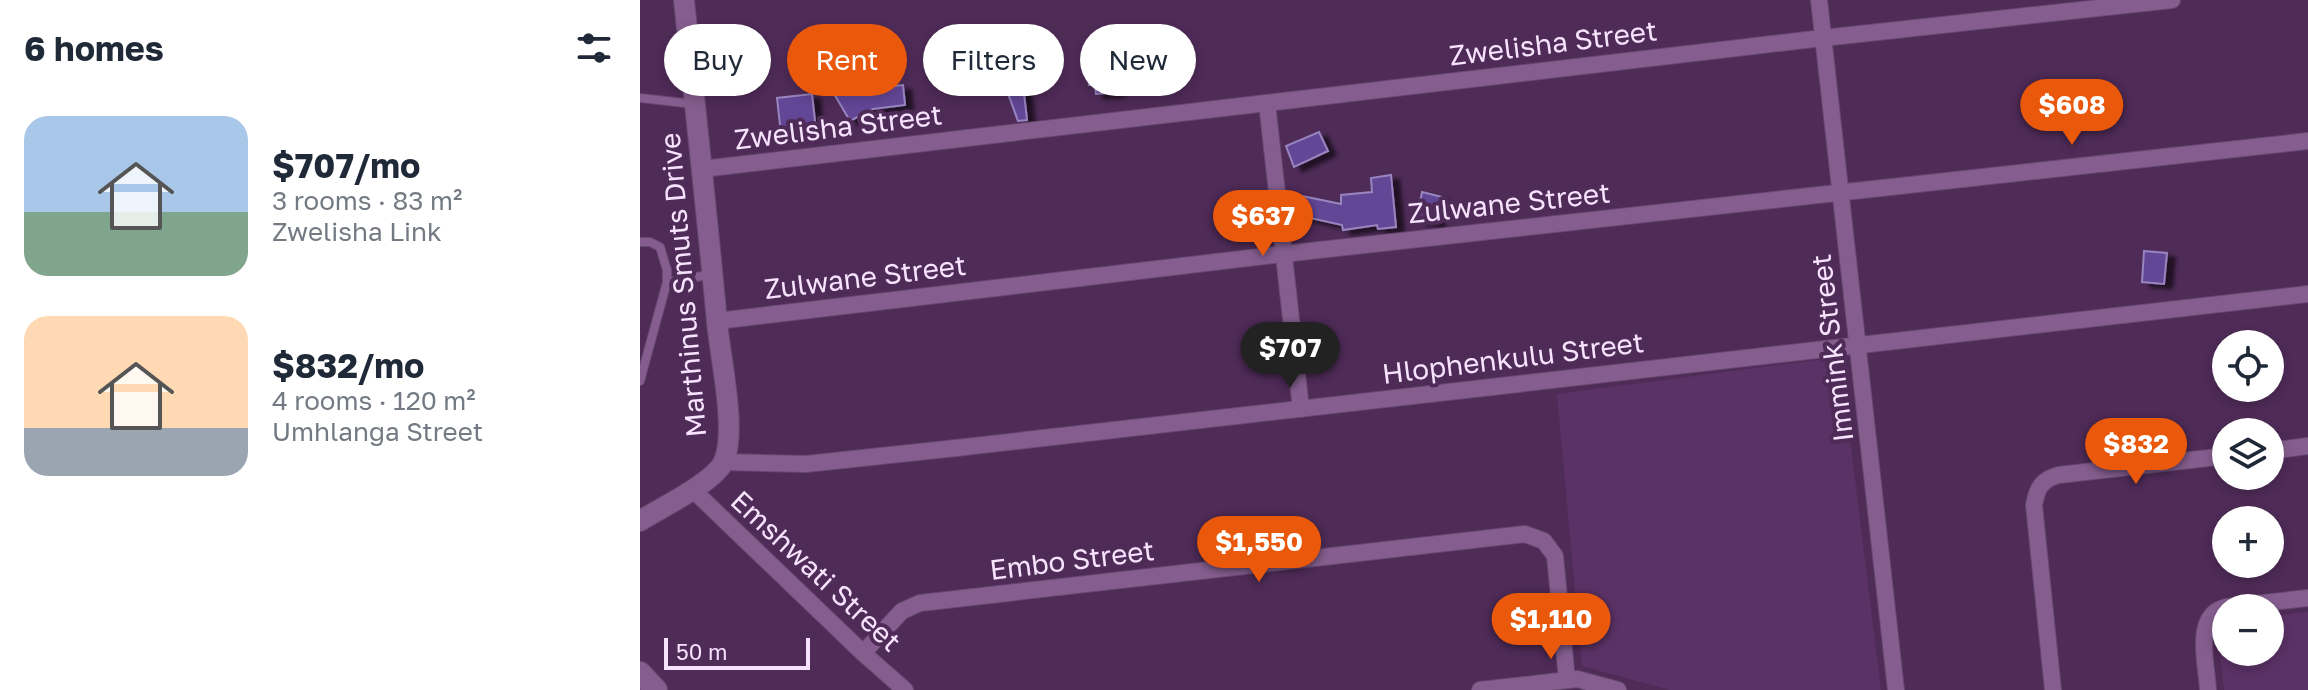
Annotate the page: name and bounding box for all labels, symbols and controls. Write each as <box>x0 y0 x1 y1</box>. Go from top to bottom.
street label: Zwelisha Street <box>1447 13 1659 72</box>
chip: Buy <box>664 24 771 96</box>
chip: Rent <box>787 24 907 96</box>
chip: Filters <box>923 24 1064 96</box>
chip: New <box>1080 24 1196 96</box>
icon: filters <box>572 26 616 70</box>
text: 6 homes <box>24 28 164 68</box>
pin: $608 <box>2025 79 2119 147</box>
text: $608 <box>2038 89 2106 120</box>
street label: Zwelisha Street <box>732 97 944 156</box>
street label: Marthinus Smuts Drive <box>653 131 712 439</box>
text: $707/mo <box>272 145 420 185</box>
icon: home <box>88 148 184 244</box>
street label: Zulwane Street <box>1406 175 1612 230</box>
text: 3 rooms · 83 m² <box>272 185 462 216</box>
pin: $637 <box>1216 190 1310 258</box>
text: $637 <box>1231 200 1295 231</box>
text: Zwelisha Link <box>272 216 442 247</box>
street label: Zulwane Street <box>762 248 968 305</box>
street label: Immink Street <box>1804 252 1859 444</box>
pin: $707 <box>1243 322 1337 390</box>
street label: Hlophenkulu Street <box>1380 325 1646 390</box>
map controls <box>2212 330 2284 666</box>
button: locate <box>2212 330 2284 402</box>
text: $707 <box>1259 332 1321 363</box>
text: $832/mo <box>272 345 425 385</box>
icon: home <box>88 348 184 444</box>
text: 4 rooms · 120 m² <box>272 385 476 416</box>
text: Umhlanga Street <box>272 416 483 447</box>
pin: $832 <box>2089 418 2183 486</box>
button: layers <box>2212 418 2284 490</box>
text: $832 <box>2103 428 2169 459</box>
street label: Emshwati Street <box>725 484 908 658</box>
button: + <box>2212 506 2284 578</box>
pin: $1,550 <box>1194 516 1324 584</box>
text: $1,550 <box>1215 526 1303 557</box>
street label: Embo Street <box>988 533 1156 586</box>
pin: $1,110 <box>1486 593 1616 661</box>
button: − <box>2212 594 2284 666</box>
text: $1,110 <box>1510 603 1592 634</box>
scale bar <box>664 634 810 670</box>
text: 50 m <box>676 638 727 665</box>

